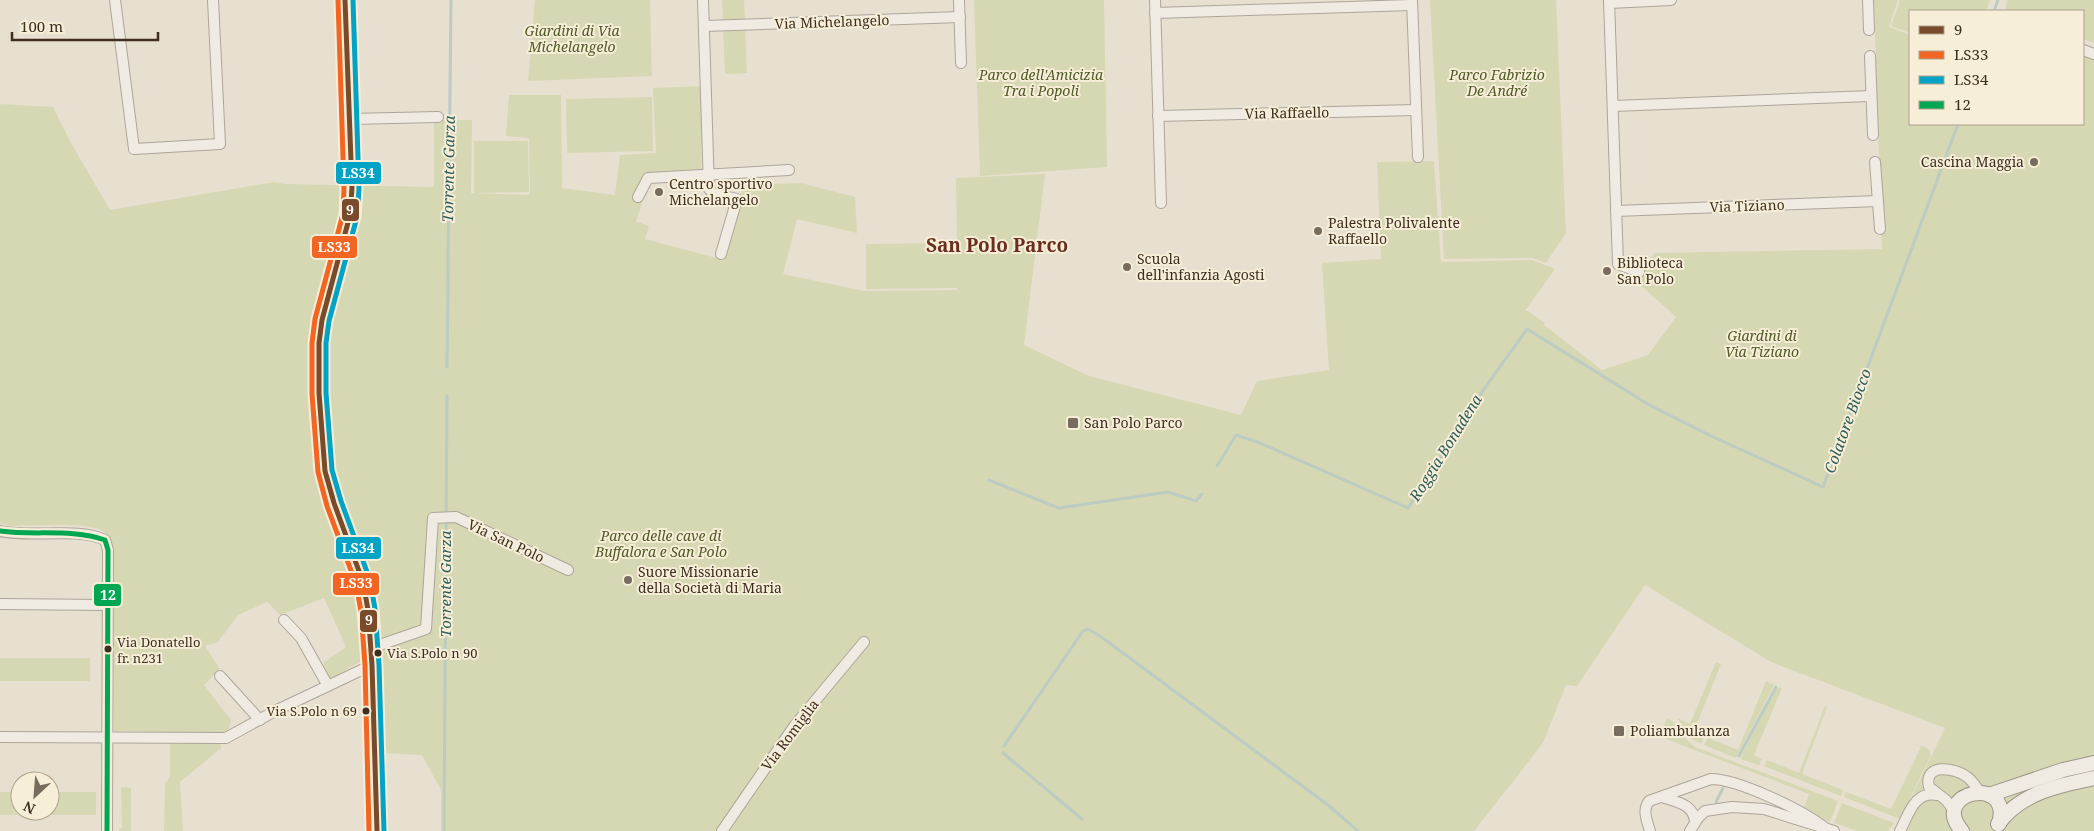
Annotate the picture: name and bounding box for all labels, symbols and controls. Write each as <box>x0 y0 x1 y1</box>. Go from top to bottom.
scale bar <box>12 10 159 42</box>
street label: Via Michelangelo <box>774 10 890 33</box>
legend <box>1909 10 2084 125</box>
text: 100 m <box>20 16 63 36</box>
text: 9 <box>1954 19 1962 39</box>
park label: Giardini di Via Michelangelo <box>524 21 620 56</box>
text: LS33 <box>1954 44 1988 64</box>
park label: Parco dell'Amicizia Tra i Popoli <box>978 65 1104 100</box>
park label: Parco Fabrizio De André <box>1448 65 1545 100</box>
text: LS34 <box>1954 69 1989 89</box>
text: 12 <box>1954 94 1971 114</box>
street label: Via Raffaello <box>1245 102 1329 123</box>
water label: Torrente Garza <box>437 115 459 223</box>
place label: Cascina Maggia <box>1921 152 2024 171</box>
marker: Cascina Maggia <box>2028 156 2040 168</box>
line badge: LS34 <box>335 161 382 185</box>
text: LS34 <box>341 163 375 182</box>
place label: Centro sportivo Michelangelo <box>669 174 773 209</box>
marker: Centro sportivo Michelangelo <box>653 186 665 198</box>
street label: Via Tiziano <box>1709 195 1785 216</box>
line badge: 9 <box>341 198 360 222</box>
text: 9 <box>346 200 354 219</box>
place label: Palestra Polivalente Raffaello <box>1328 213 1460 248</box>
marker: Palestra Polivalente Raffaello <box>1312 225 1324 237</box>
district label: San Polo Parco <box>926 232 1068 258</box>
line badge: LS33 <box>311 235 358 259</box>
text: LS33 <box>317 237 351 256</box>
place label: Scuola dell'infanzia Agosti <box>1137 249 1265 284</box>
place label: Biblioteca San Polo <box>1617 253 1683 288</box>
marker: Scuola dell'infanzia Agosti <box>1121 261 1133 273</box>
marker: Biblioteca San Polo <box>1601 265 1613 277</box>
park label: Giardini di Via Tiziano <box>1725 326 1799 361</box>
water label: Colatore Biocco <box>1819 366 1875 476</box>
water label: Roggia Bonadena <box>1404 390 1486 505</box>
place label: San Polo Parco <box>1084 413 1183 432</box>
marker: San Polo Parco <box>1066 416 1080 430</box>
street label: Via San Polo <box>465 514 548 567</box>
park label: Parco delle cave di Buffalora e San Polo <box>594 526 727 561</box>
water label: Torrente Garza <box>435 530 455 638</box>
line badge: LS34 <box>335 536 382 560</box>
text: LS34 <box>341 538 375 557</box>
place label: Suore Missionarie della Società di Maria <box>638 562 782 597</box>
line badge: LS33 <box>332 572 380 596</box>
text: LS33 <box>339 573 373 592</box>
marker: Suore Missionarie della Società di Maria <box>622 574 634 586</box>
line badge: 12 <box>93 583 122 607</box>
text: 12 <box>100 585 116 604</box>
line badge: 9 <box>359 609 378 633</box>
text: 9 <box>365 610 373 629</box>
place label: Via Donatello fr. n231 <box>117 633 200 667</box>
marker: Via Donatello fr. n231 <box>103 644 113 654</box>
place label: Via S.Polo n 90 <box>387 644 478 662</box>
marker: Via S.Polo n 90 <box>373 648 383 658</box>
street label: Via Romiglia <box>757 695 823 774</box>
place label: Via S.Polo n 69 <box>266 702 357 720</box>
marker: Via S.Polo n 69 <box>361 706 371 716</box>
place label: Poliambulanza <box>1630 721 1730 740</box>
marker: Poliambulanza <box>1612 724 1626 738</box>
north arrow <box>10 771 60 821</box>
text: N <box>20 797 38 819</box>

